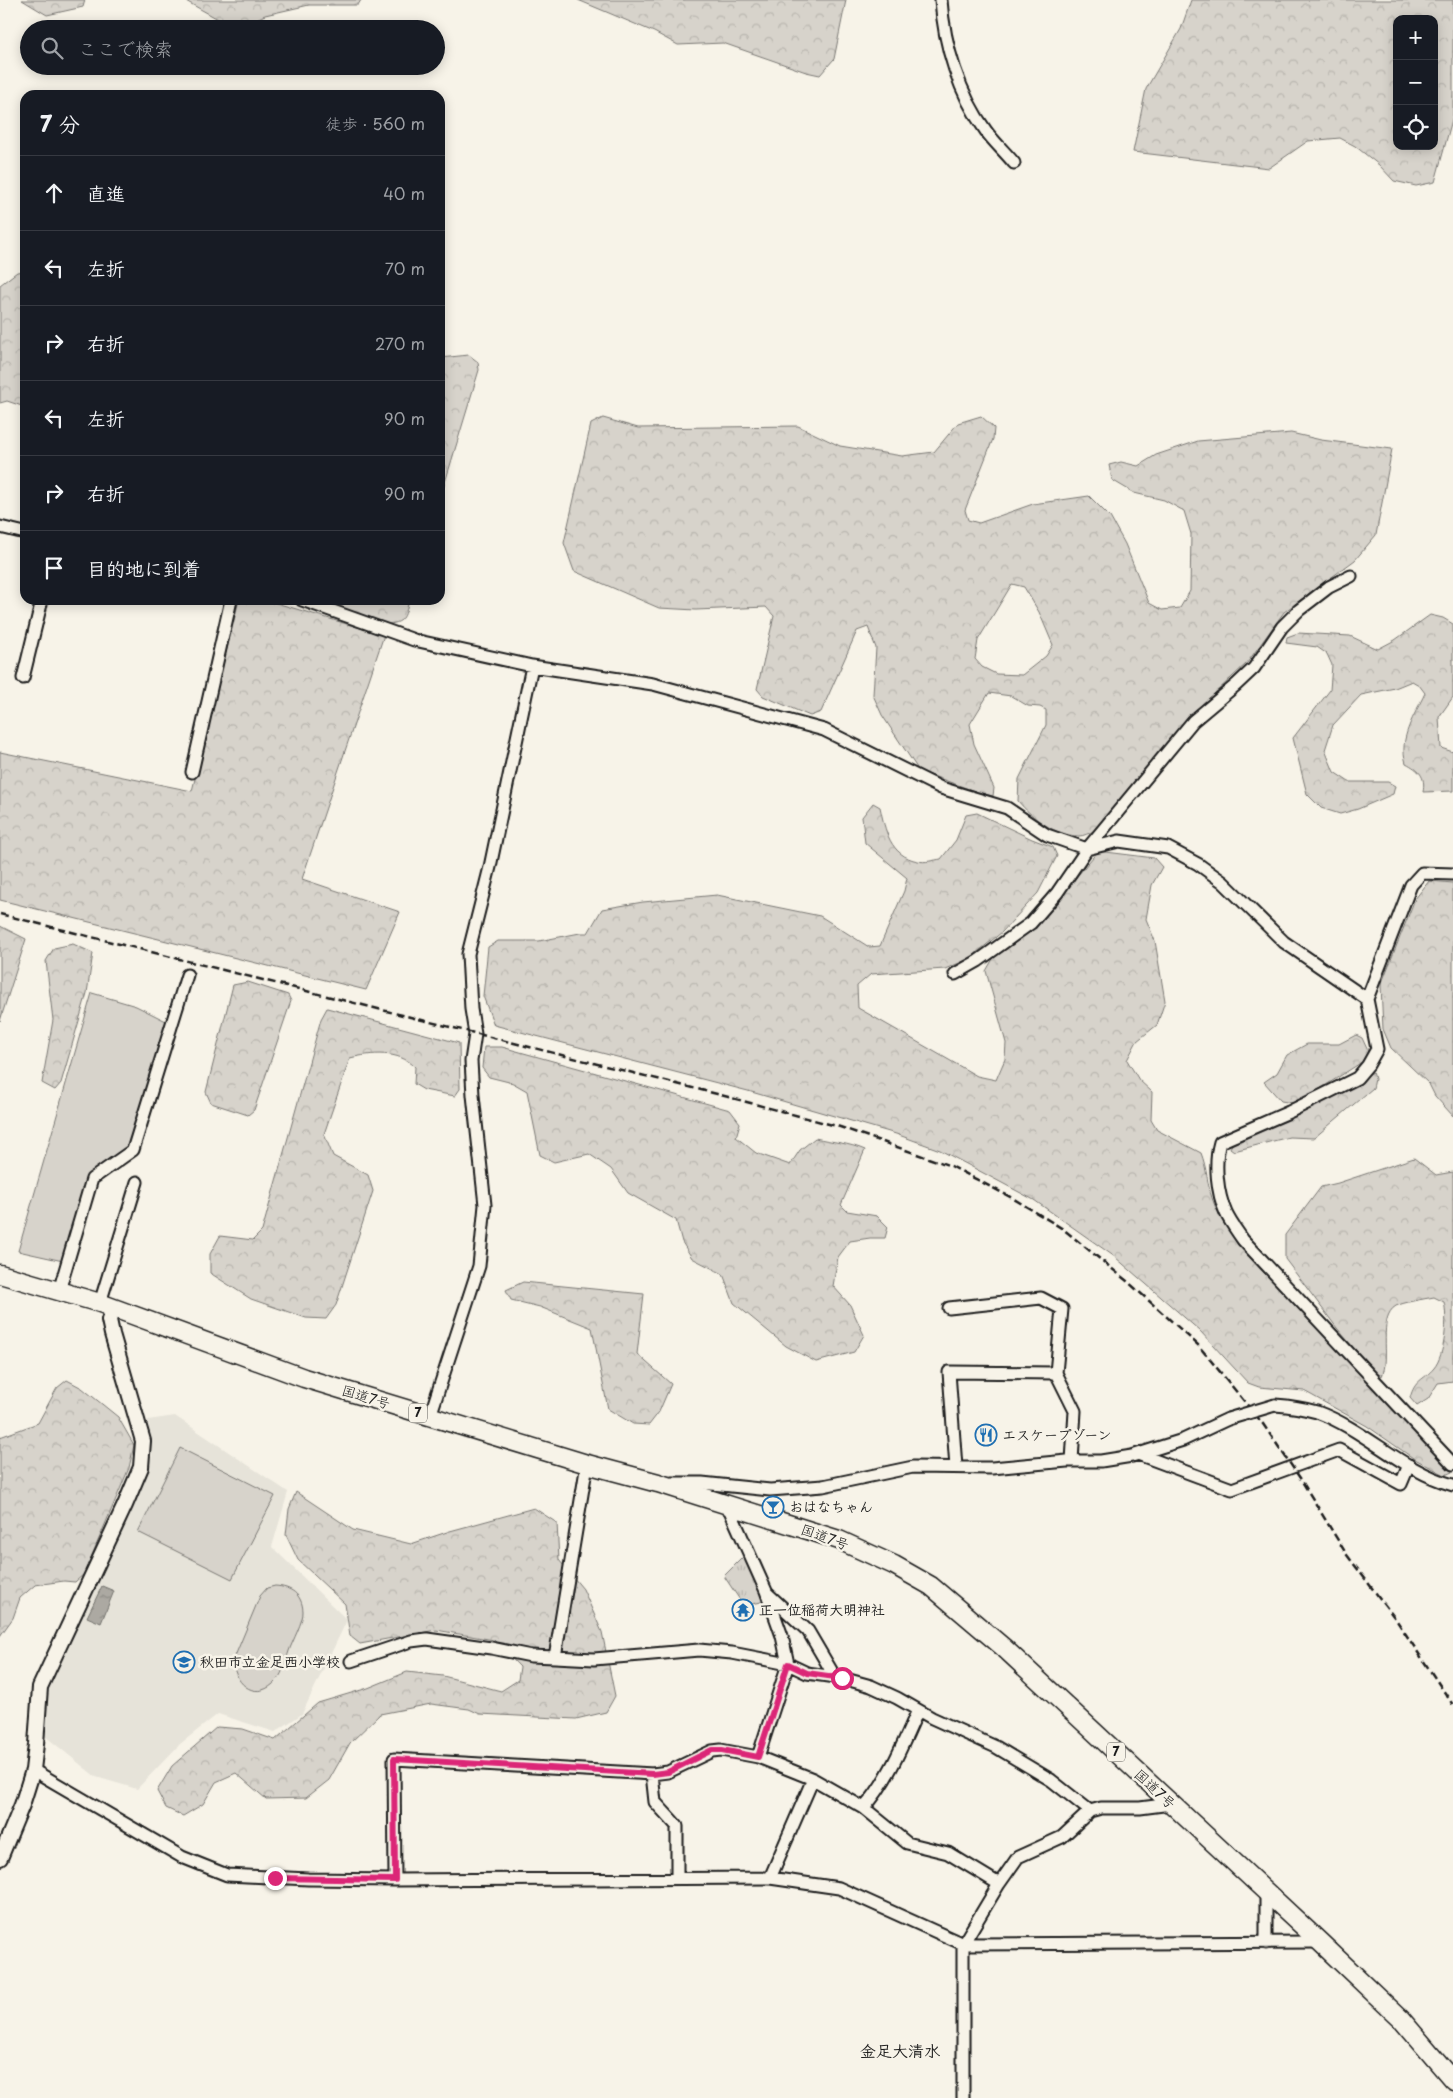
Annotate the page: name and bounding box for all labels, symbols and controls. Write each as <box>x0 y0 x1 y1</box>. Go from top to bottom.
map controls <box>1393 15 1438 150</box>
button: + <box>1393 15 1438 60</box>
search box <box>20 20 445 75</box>
icon: search <box>38 34 66 62</box>
text: ここで検索 <box>78 34 173 62</box>
button: − <box>1393 60 1438 105</box>
button: locate <box>1393 105 1438 150</box>
text: 7 分 <box>40 107 80 139</box>
text: 徒歩 · 560 m <box>326 111 425 135</box>
icon: ahead <box>40 179 68 207</box>
text: 直進 <box>87 179 125 207</box>
text: 40 m <box>383 181 425 205</box>
icon: left <box>40 254 68 282</box>
text: 左折 <box>87 254 125 282</box>
text: 70 m <box>385 256 425 280</box>
icon: right <box>40 329 68 357</box>
text: 右折 <box>87 329 125 357</box>
text: 270 m <box>375 331 425 355</box>
icon: left <box>40 404 68 432</box>
text: 左折 <box>87 404 125 432</box>
text: 90 m <box>384 406 425 430</box>
icon: right <box>40 479 68 507</box>
text: 右折 <box>87 479 125 507</box>
text: 90 m <box>384 481 425 505</box>
icon: arrive <box>40 554 68 582</box>
text: 目的地に到着 <box>87 554 201 582</box>
street label: 国道7号 <box>339 1379 393 1414</box>
road number: 7 <box>409 1404 427 1422</box>
restaurant icon: エスケープゾーン <box>974 1423 998 1447</box>
place label: エスケープゾーン <box>1002 1424 1111 1445</box>
bar icon: おはなちゃん <box>761 1495 785 1519</box>
place label: おはなちゃん <box>789 1496 873 1517</box>
street label: 国道7号 <box>798 1518 852 1555</box>
temple icon: 正一位稲荷大明神社 <box>731 1598 755 1622</box>
place label: 正一位稲荷大明神社 <box>759 1599 885 1620</box>
school or university icon: 秋田市立金足西小学校 <box>172 1650 196 1674</box>
place label: 秋田市立金足西小学校 <box>200 1651 340 1672</box>
route start <box>831 1667 854 1690</box>
road number: 7 <box>1107 1742 1125 1761</box>
street label: 国道7号 <box>1130 1764 1181 1813</box>
route end <box>264 1867 287 1890</box>
district label: 金足大清水 <box>860 2038 941 2062</box>

